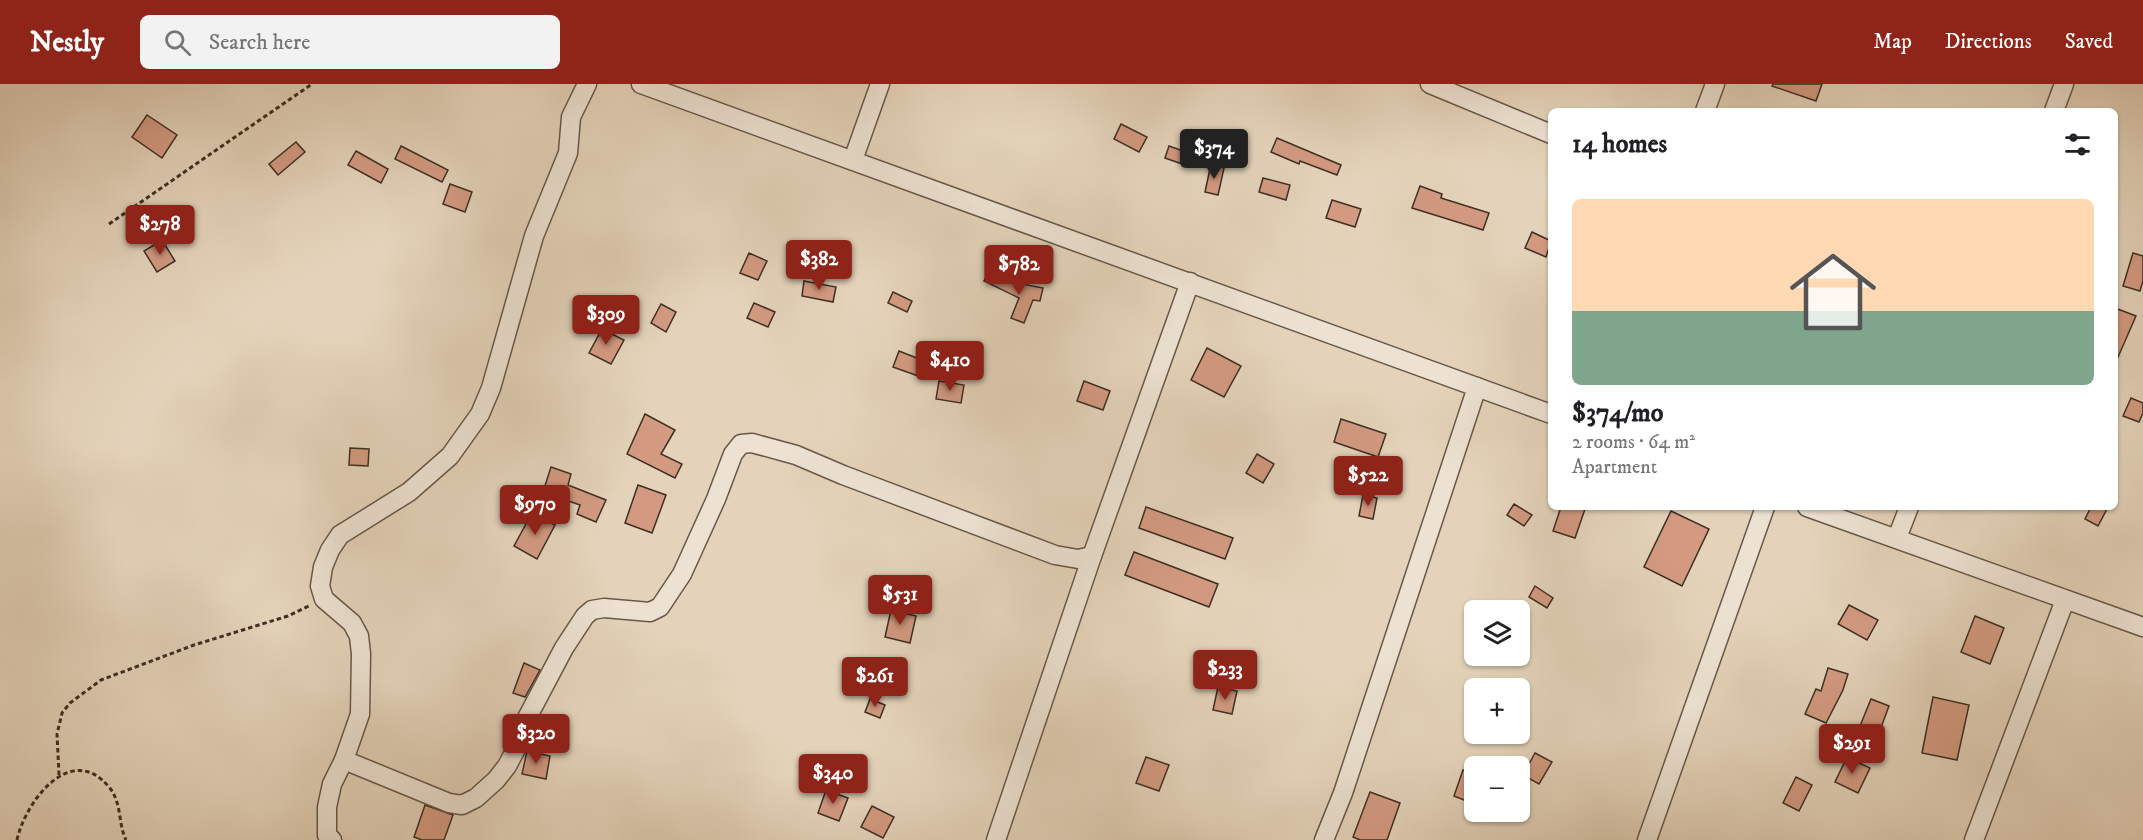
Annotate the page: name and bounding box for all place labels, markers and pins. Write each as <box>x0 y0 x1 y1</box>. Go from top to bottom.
pin: $374 <box>1178 129 1250 180</box>
pin: $278 <box>124 205 196 256</box>
pin: $382 <box>783 240 855 291</box>
pin: $782 <box>983 245 1055 296</box>
pin: $309 <box>570 295 642 346</box>
pin: $410 <box>914 341 986 392</box>
pin: $522 <box>1332 456 1404 507</box>
pin: $970 <box>499 485 571 536</box>
pin: $531 <box>864 575 936 626</box>
pin: $233 <box>1189 650 1261 701</box>
pin: $261 <box>839 657 911 708</box>
pin: $320 <box>500 714 572 765</box>
pin: $291 <box>1816 724 1888 775</box>
pin: $340 <box>797 754 869 805</box>

